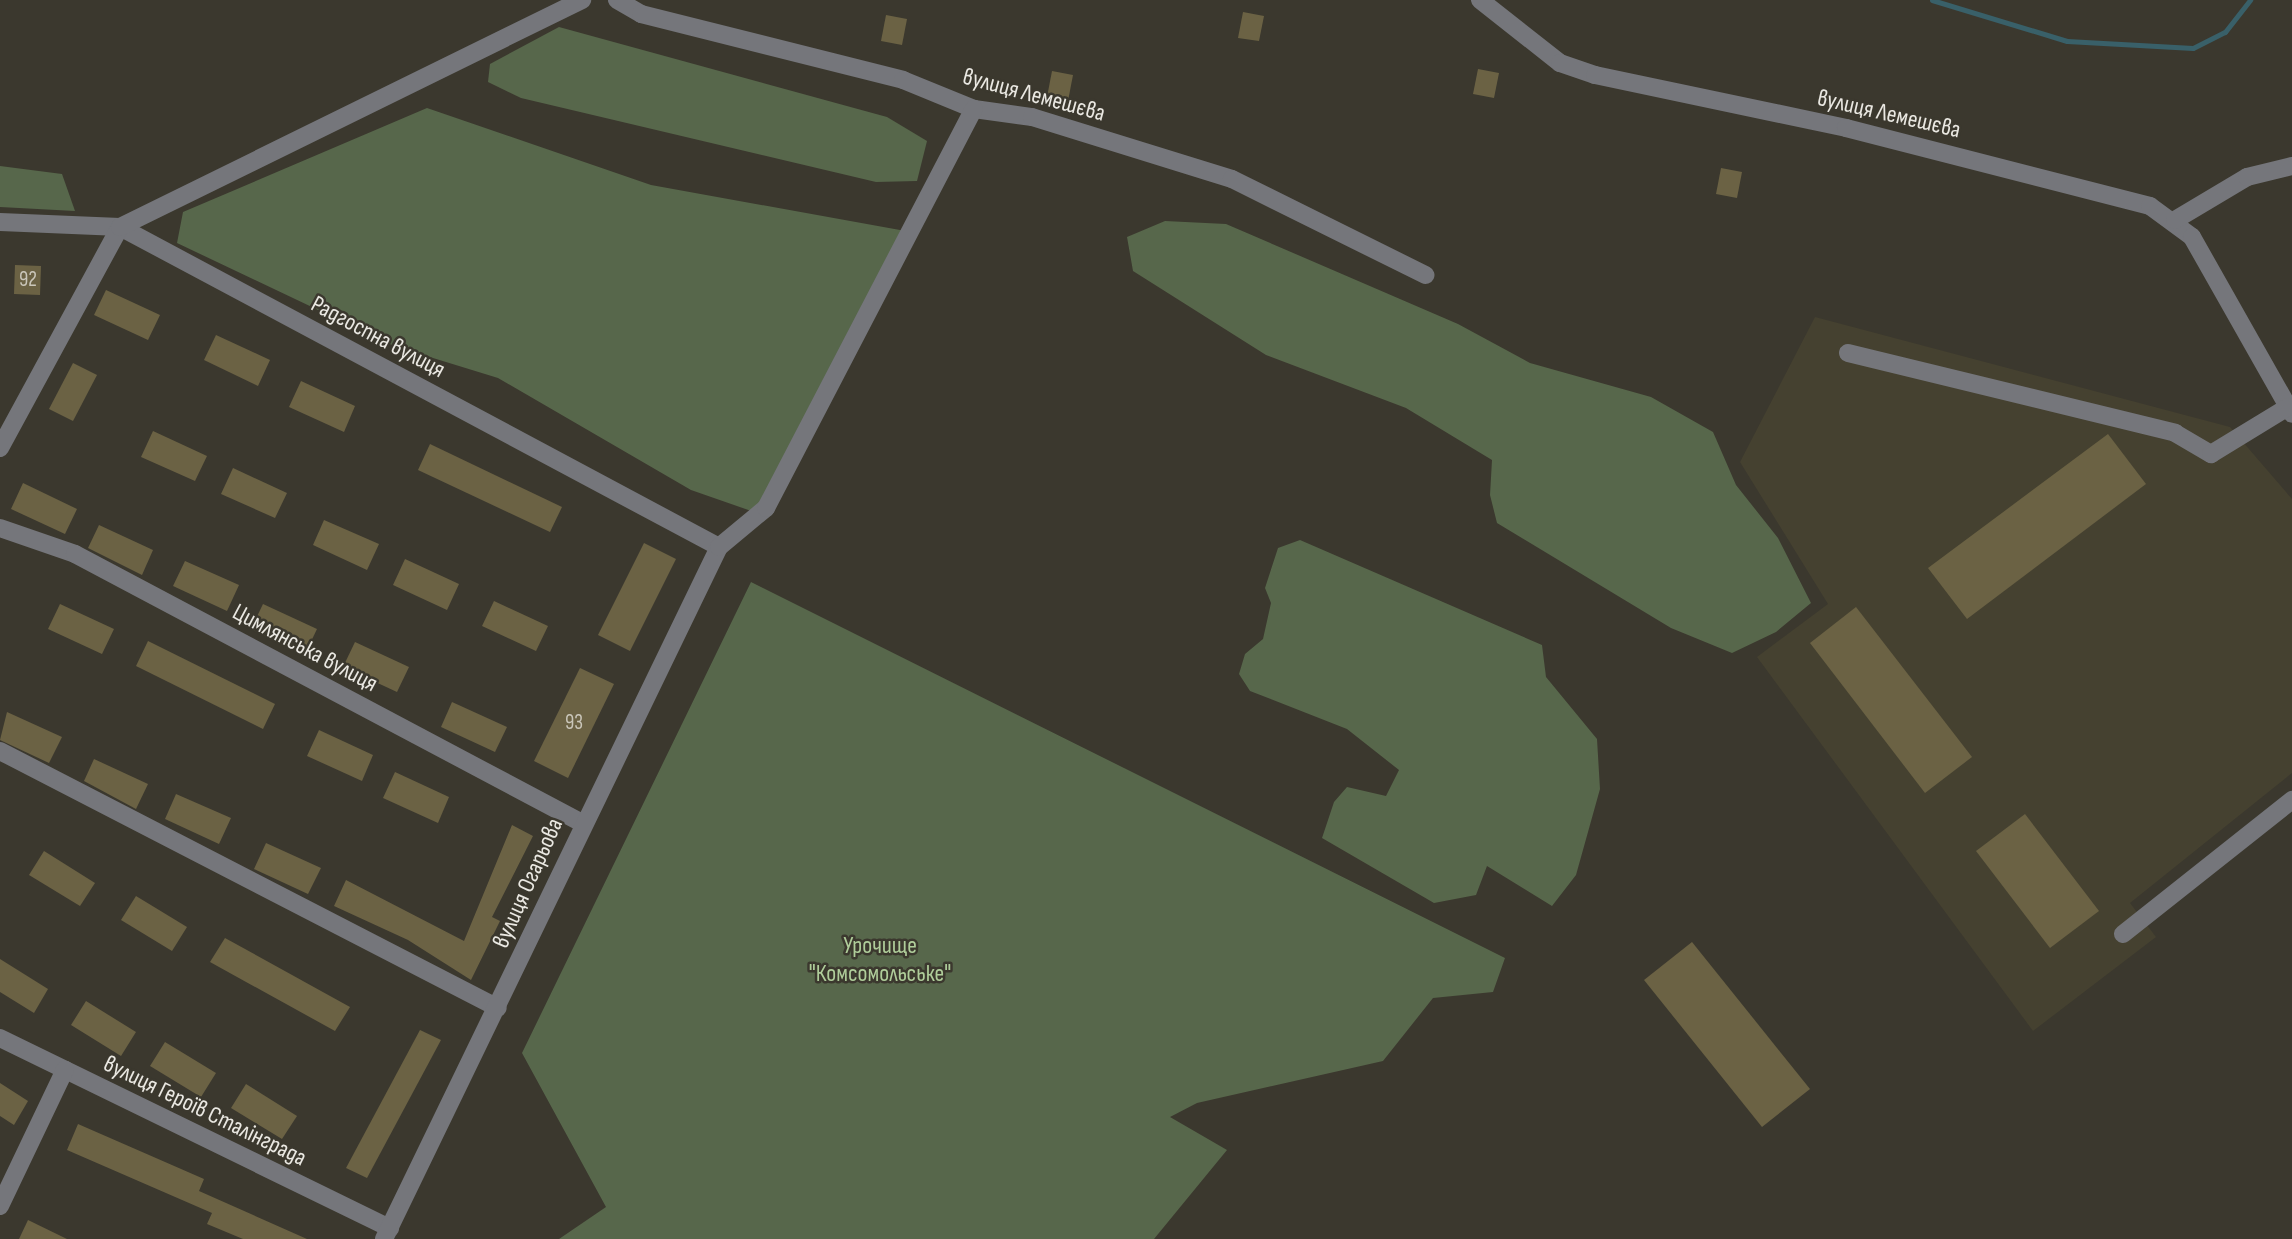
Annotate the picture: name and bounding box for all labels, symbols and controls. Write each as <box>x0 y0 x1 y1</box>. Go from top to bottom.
street label: вулиця Лемешєва <box>960 62 1108 128</box>
street label: вулиця Лемешєва <box>1815 84 1963 144</box>
house number: 92 <box>19 267 37 293</box>
street label: Радгоспна вулиця <box>306 290 450 384</box>
street label: Цимлянська вулиця <box>228 598 382 698</box>
house number: 93 <box>565 710 583 736</box>
street label: вулиця Огарьова <box>487 814 569 952</box>
park label: Урочище "Комсомольське" <box>809 932 951 988</box>
street label: вулиця Героїв Сталінграда <box>99 1049 311 1173</box>

